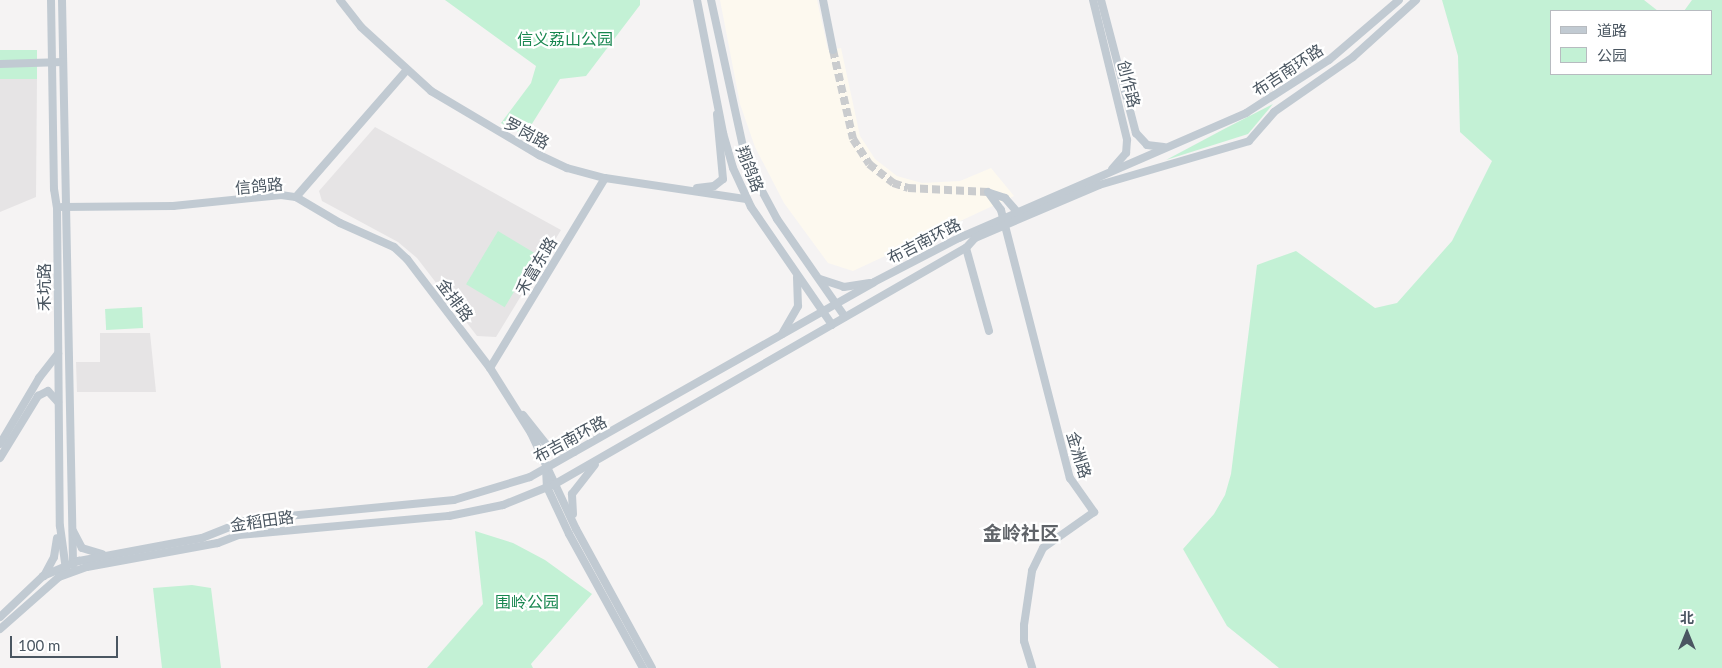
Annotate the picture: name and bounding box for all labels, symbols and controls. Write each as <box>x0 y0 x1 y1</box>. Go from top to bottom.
legend <box>1550 10 1712 75</box>
text: 道路 <box>1597 21 1627 39</box>
park label: 信义荔山公园 <box>517 29 613 49</box>
street label: 布吉南环路 <box>1249 40 1327 100</box>
text: 公园 <box>1597 46 1627 64</box>
street label: 创作路 <box>1114 58 1144 110</box>
street label: 罗岗路 <box>501 113 553 153</box>
street label: 翔鸽路 <box>732 143 768 195</box>
street label: 信鸽路 <box>234 174 284 198</box>
street label: 布吉南环路 <box>884 214 964 268</box>
street label: 禾富东路 <box>511 234 561 298</box>
street label: 禾坑路 <box>34 263 54 311</box>
street label: 金排路 <box>433 275 477 325</box>
street label: 布吉南环路 <box>530 412 610 466</box>
street label: 金洲路 <box>1063 429 1095 481</box>
street label: 金稻田路 <box>229 507 295 535</box>
district label: 金岭社区 <box>983 522 1059 544</box>
park label: 围岭公园 <box>495 592 559 612</box>
north arrow <box>1662 608 1712 658</box>
text: 北 <box>1680 609 1694 626</box>
scale bar <box>12 626 120 658</box>
text: 100 m <box>18 636 60 654</box>

